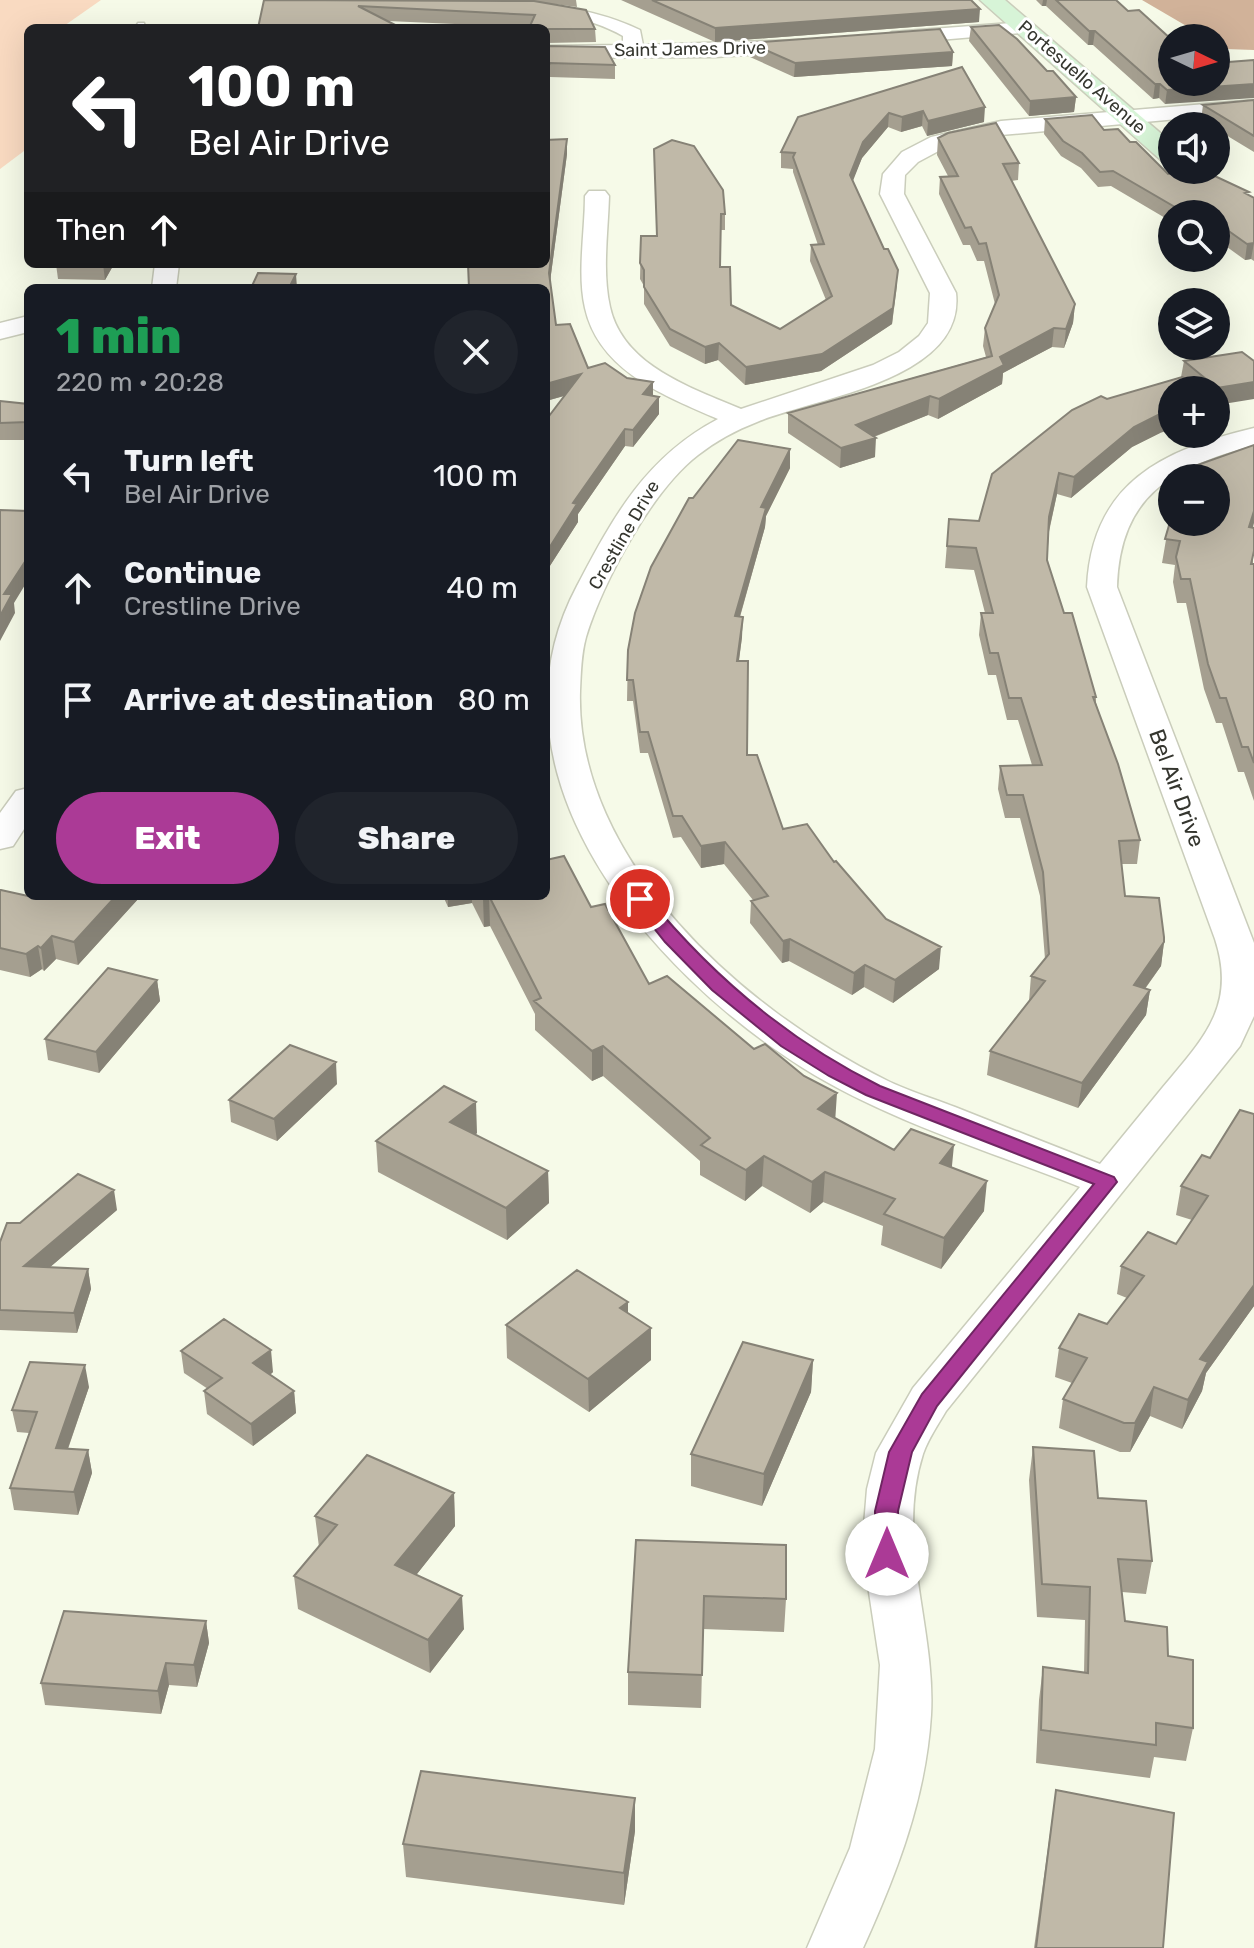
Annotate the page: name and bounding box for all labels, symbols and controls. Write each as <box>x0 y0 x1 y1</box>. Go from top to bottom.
street label: Portesuello Avenue <box>1014 16 1150 138</box>
north arrow <box>1158 24 1230 96</box>
map controls <box>1158 24 1230 536</box>
street label: Saint James Drive <box>614 37 766 61</box>
text: 100 m <box>188 54 355 120</box>
icon: left <box>56 56 160 160</box>
button: sound <box>1158 112 1230 184</box>
text: Bel Air Drive <box>188 121 390 164</box>
button: search <box>1158 200 1230 272</box>
icon: ahead <box>142 208 186 252</box>
text: Then <box>56 212 126 248</box>
button: layers <box>1158 288 1230 360</box>
text: 1 min <box>56 308 182 365</box>
button: close <box>434 310 518 394</box>
text: 220 m · 20:28 <box>56 367 224 398</box>
button: + <box>1158 376 1230 448</box>
text: Turn left <box>124 443 254 479</box>
icon: left <box>56 454 100 498</box>
text: 100 m <box>433 458 518 494</box>
button: − <box>1158 464 1230 536</box>
street label: Crestline Drive <box>584 477 664 593</box>
text: Bel Air Drive <box>124 479 270 510</box>
text: Continue <box>124 555 261 591</box>
icon: ahead <box>56 566 100 610</box>
text: 40 m <box>446 570 518 606</box>
text: Crestline Drive <box>124 591 301 622</box>
icon: arrive <box>56 678 100 722</box>
text: Arrive at destination <box>124 682 434 718</box>
text: 80 m <box>458 682 530 718</box>
street label: Bel Air Drive <box>1143 725 1211 851</box>
button: Exit <box>56 792 279 884</box>
button: Share <box>295 792 518 884</box>
pin <box>606 865 674 933</box>
icon: arrive <box>618 877 662 921</box>
position arrow <box>845 1512 929 1596</box>

